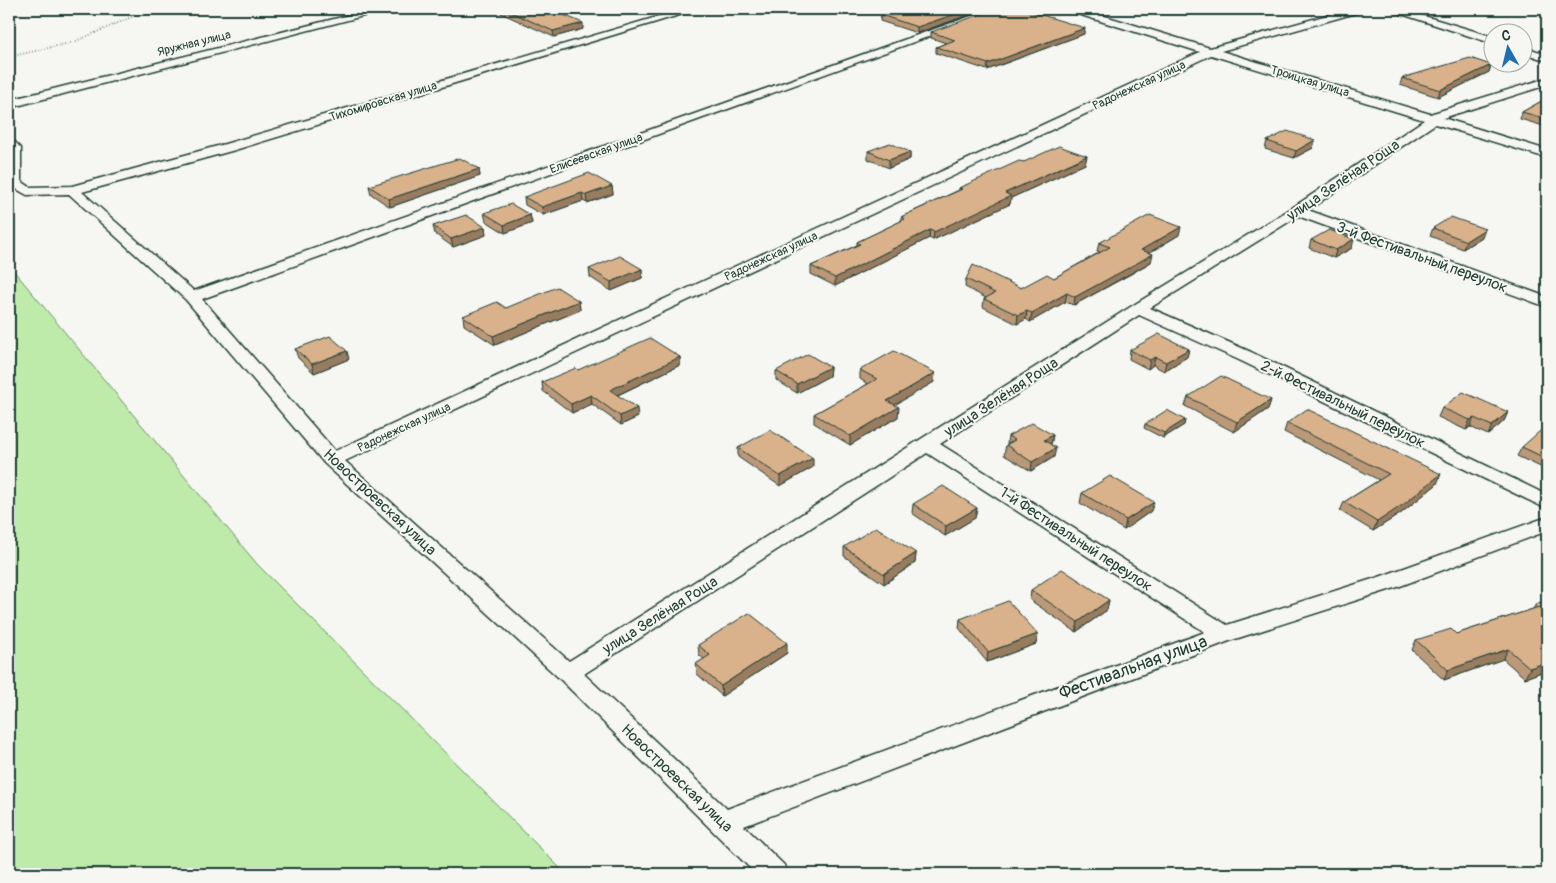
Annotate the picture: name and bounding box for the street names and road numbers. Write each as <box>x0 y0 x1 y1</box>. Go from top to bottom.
street label: Яружная улица <box>156 27 233 60</box>
street label: Радонежская улица <box>1090 57 1188 114</box>
street label: Троицкая улица <box>1269 62 1351 101</box>
street label: Тихомировская улица <box>328 78 439 125</box>
street label: Елисеевская улица <box>548 130 645 177</box>
street label: улица Зелёная Роща <box>1282 136 1403 226</box>
street label: 3-й Фестивальный переулок <box>1334 218 1510 297</box>
street label: Радонежская улица <box>722 228 820 285</box>
street label: улица Зелёная Роща <box>940 353 1062 442</box>
street label: 2-й Фестивальный переулок <box>1257 356 1428 453</box>
street label: Радонежская улица <box>355 399 453 456</box>
street label: Новостроевская улица <box>319 445 440 560</box>
street label: 1-й Фестивальный переулок <box>996 483 1156 596</box>
street label: улица Зелёная Роща <box>598 572 721 659</box>
street label: Фестивальная улица <box>1056 630 1211 705</box>
street label: Новостроевская улица <box>617 720 736 837</box>

